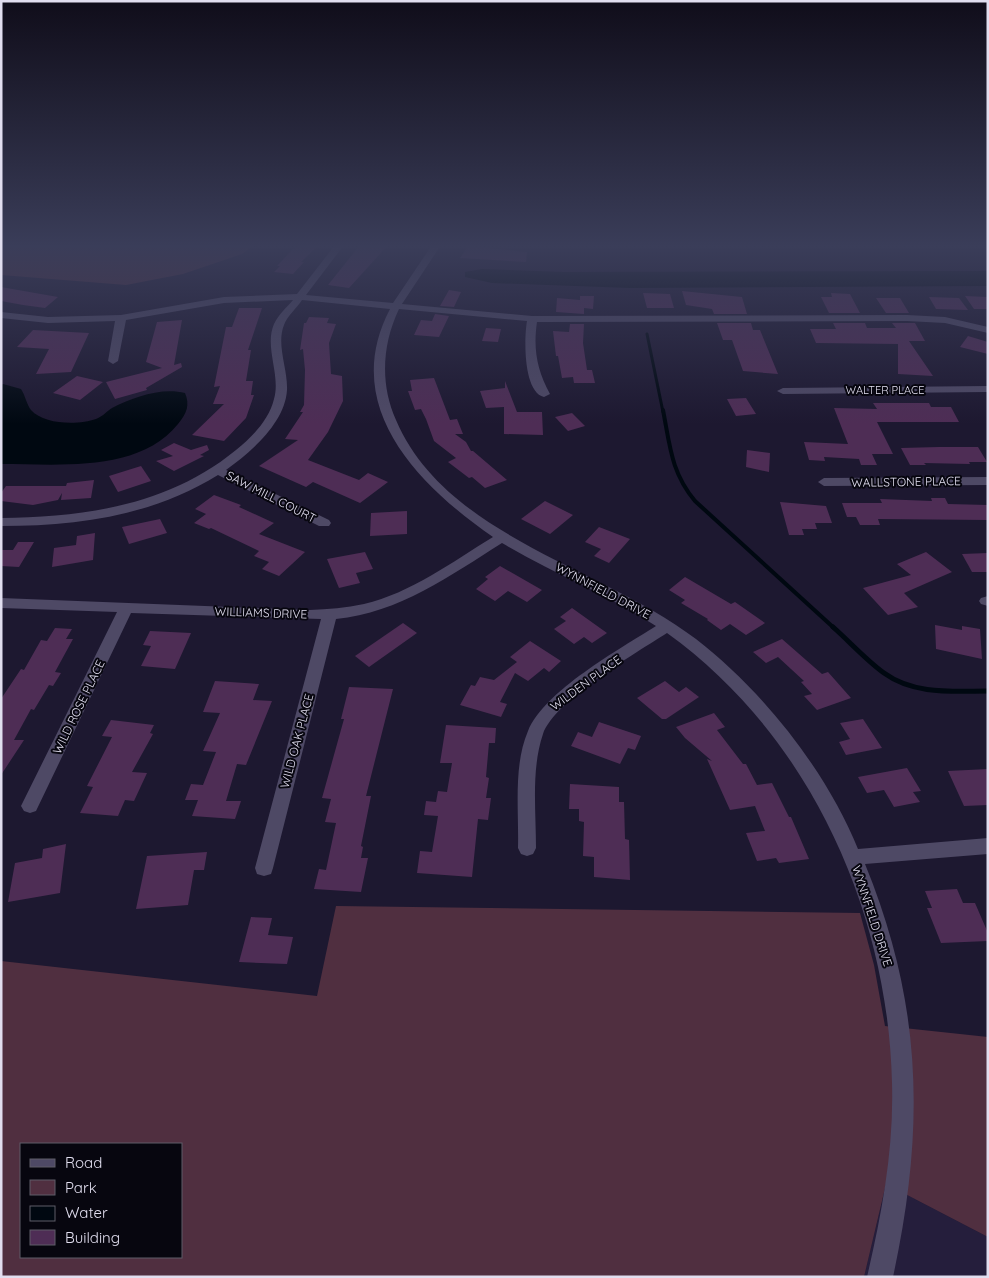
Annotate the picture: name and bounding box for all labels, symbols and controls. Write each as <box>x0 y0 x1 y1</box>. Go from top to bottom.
street label: WALTER PLACE <box>846 383 924 397</box>
street label: SAW MILL COURT <box>224 467 319 526</box>
street label: WALLSTONE PLACE <box>851 473 961 490</box>
street label: WYNNFIELD DRIVE <box>553 559 653 622</box>
street label: WILLIAMS DRIVE <box>215 603 308 622</box>
street label: WILDEN PLACE <box>547 652 624 713</box>
street label: WILD ROSE PLACE <box>49 657 108 756</box>
street label: WILD OAK PLACE <box>277 692 316 790</box>
street label: WYNNFIELD DRIVE <box>849 864 896 968</box>
legend <box>20 1143 182 1258</box>
text: Road <box>65 1153 102 1172</box>
text: Park <box>65 1178 97 1197</box>
text: Water <box>65 1203 108 1222</box>
text: Building <box>65 1228 120 1247</box>

